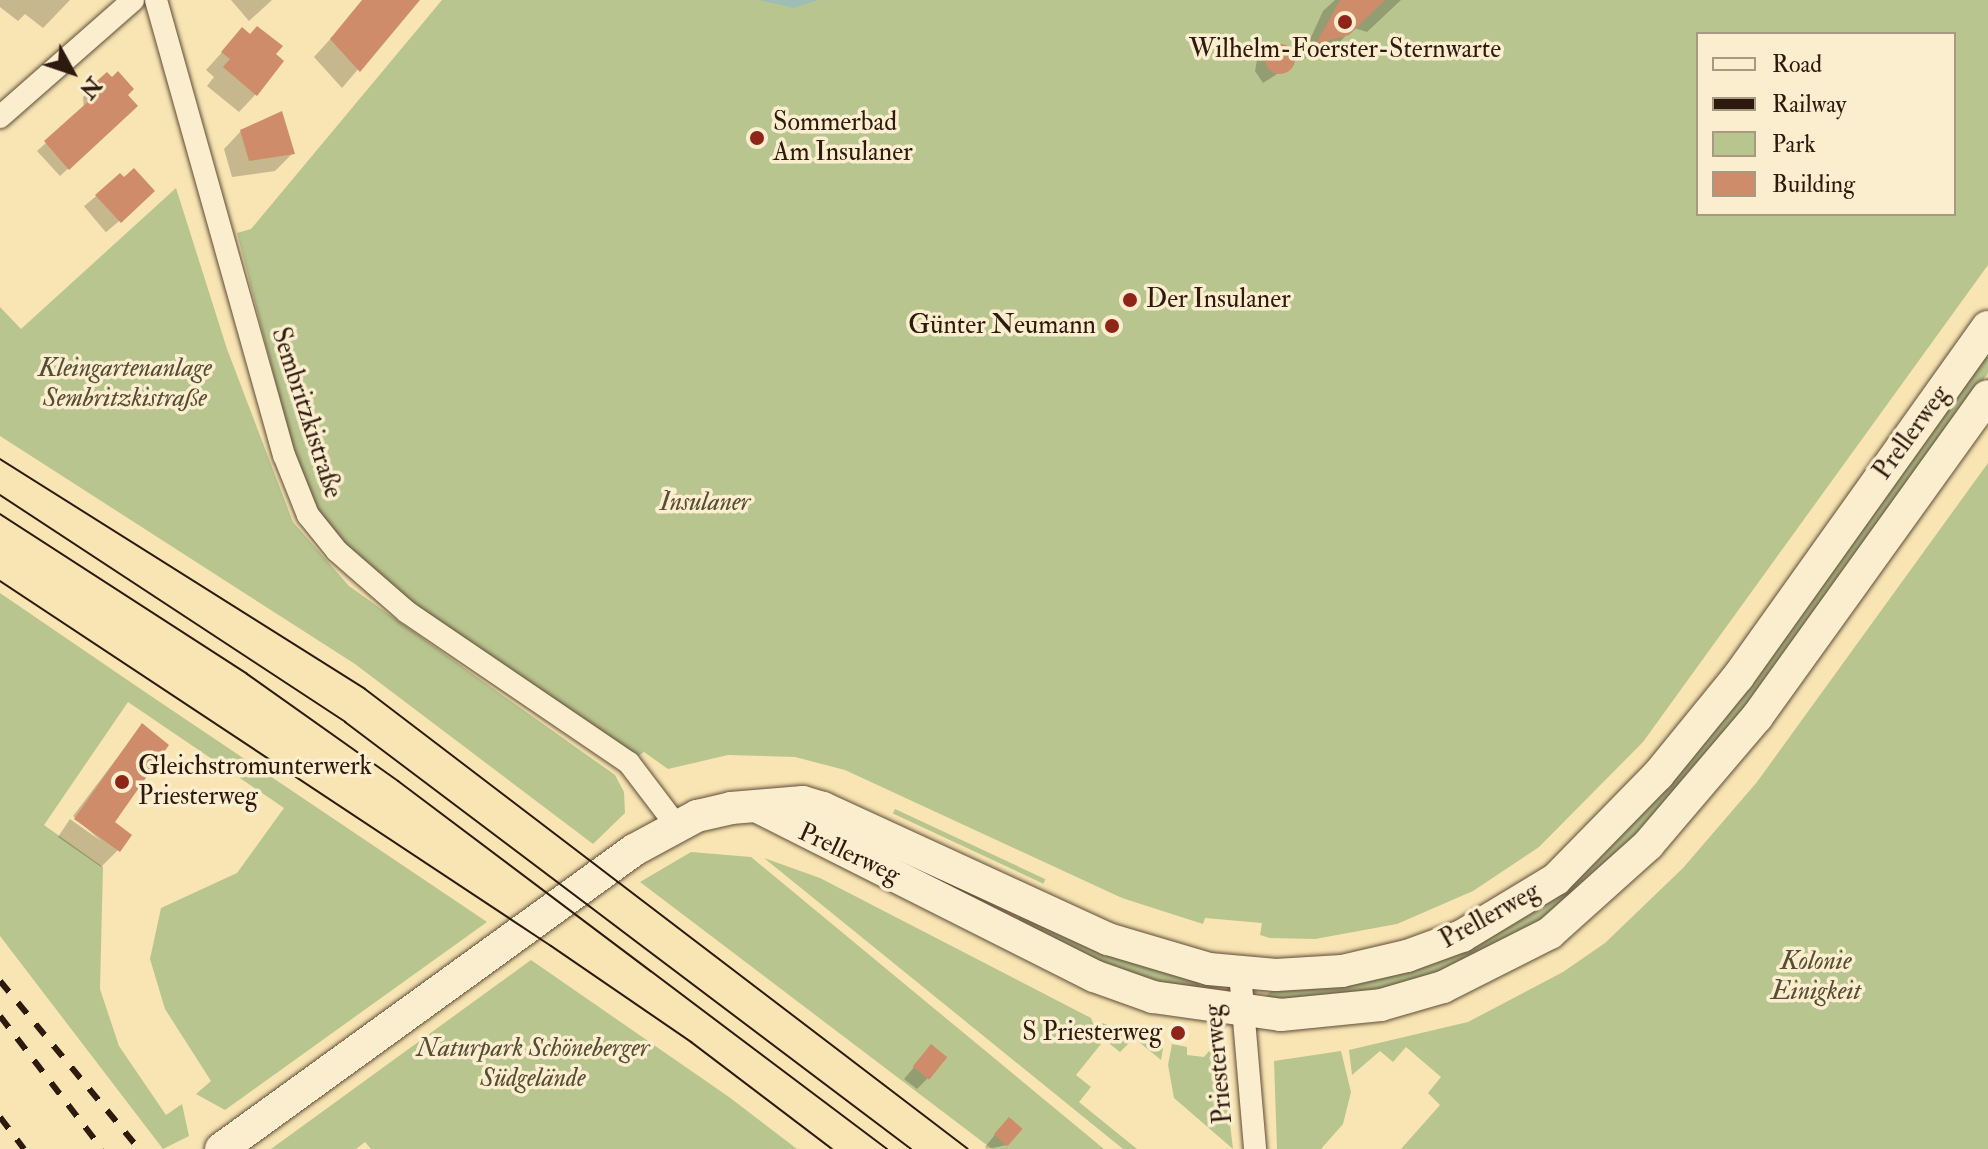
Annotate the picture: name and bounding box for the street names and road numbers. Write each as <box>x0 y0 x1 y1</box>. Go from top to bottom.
street label: Sembritzkistraße <box>264 324 348 502</box>
street label: Prellerweg <box>1867 380 1957 486</box>
street label: Prellerweg <box>793 817 905 891</box>
street label: Prellerweg <box>1435 876 1545 956</box>
street label: Priesterweg <box>1198 1003 1240 1125</box>

